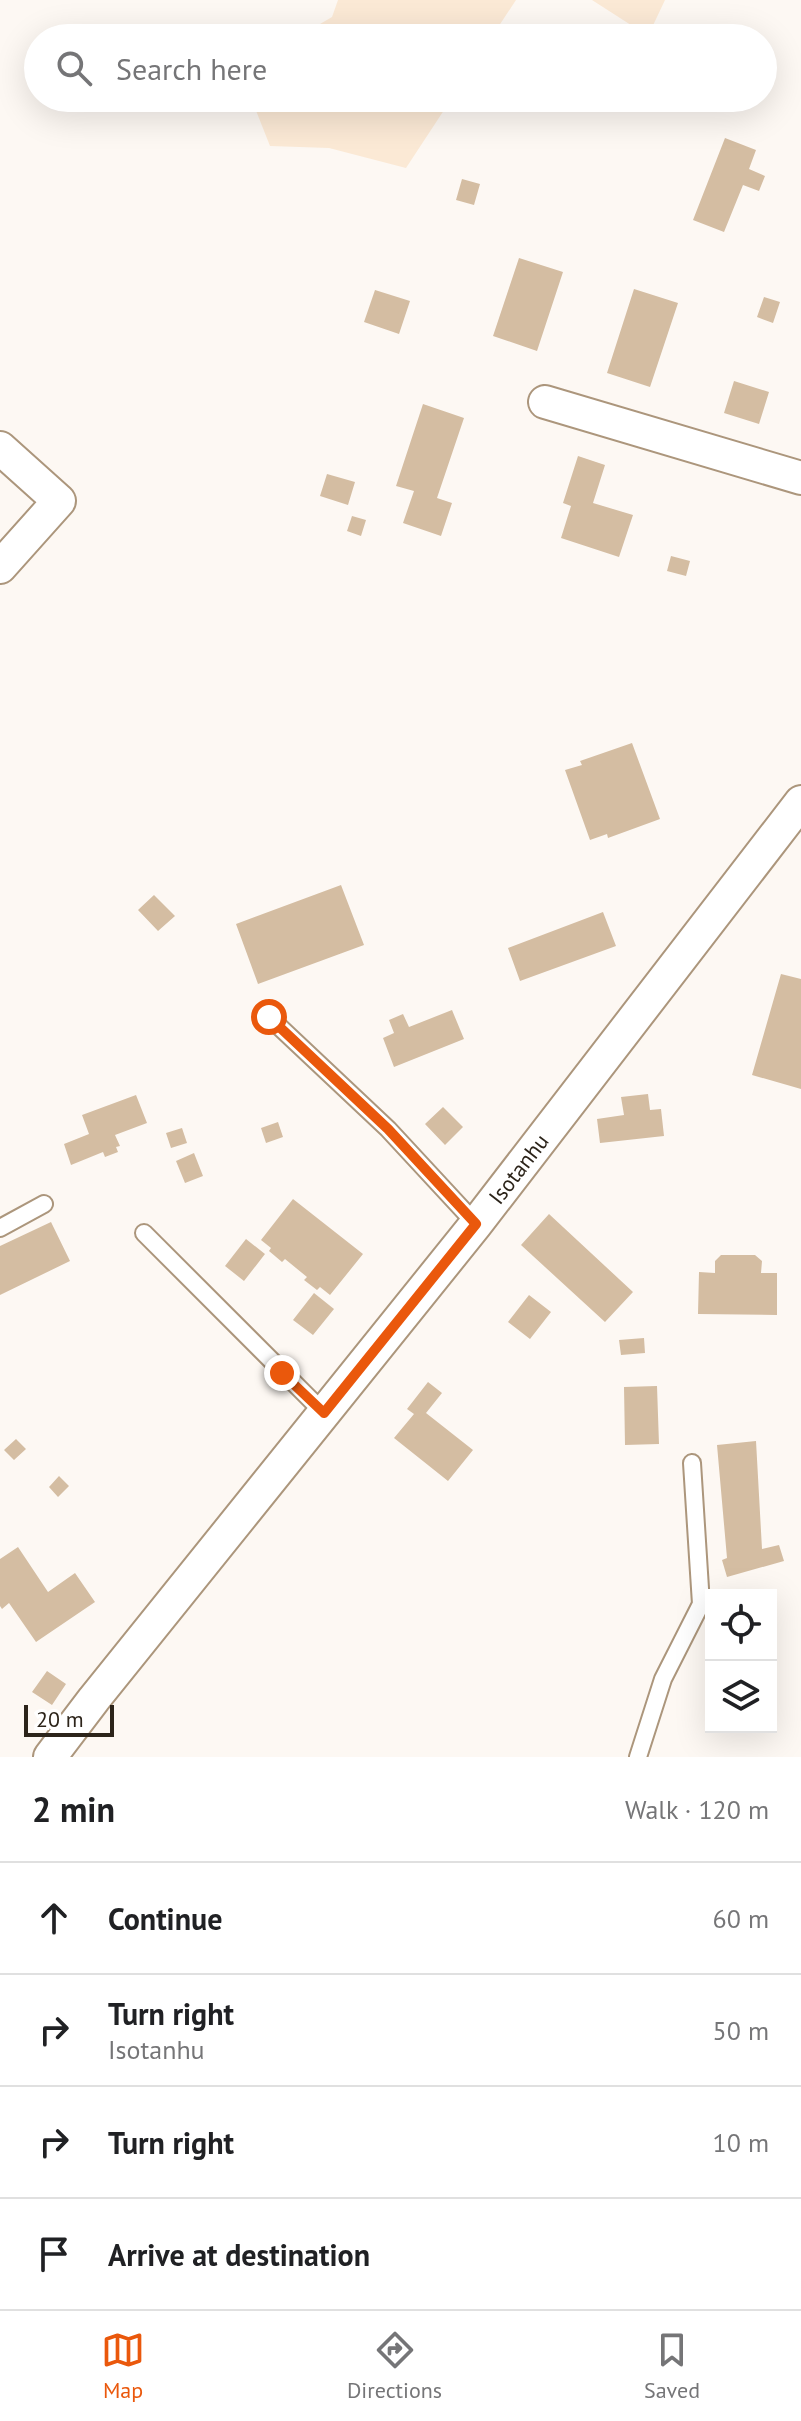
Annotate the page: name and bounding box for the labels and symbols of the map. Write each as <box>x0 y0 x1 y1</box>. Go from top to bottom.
route start <box>251 999 287 1035</box>
street label: Isotanhu <box>482 1128 555 1210</box>
route end <box>264 1355 300 1391</box>
scale bar <box>24 1701 114 1737</box>

